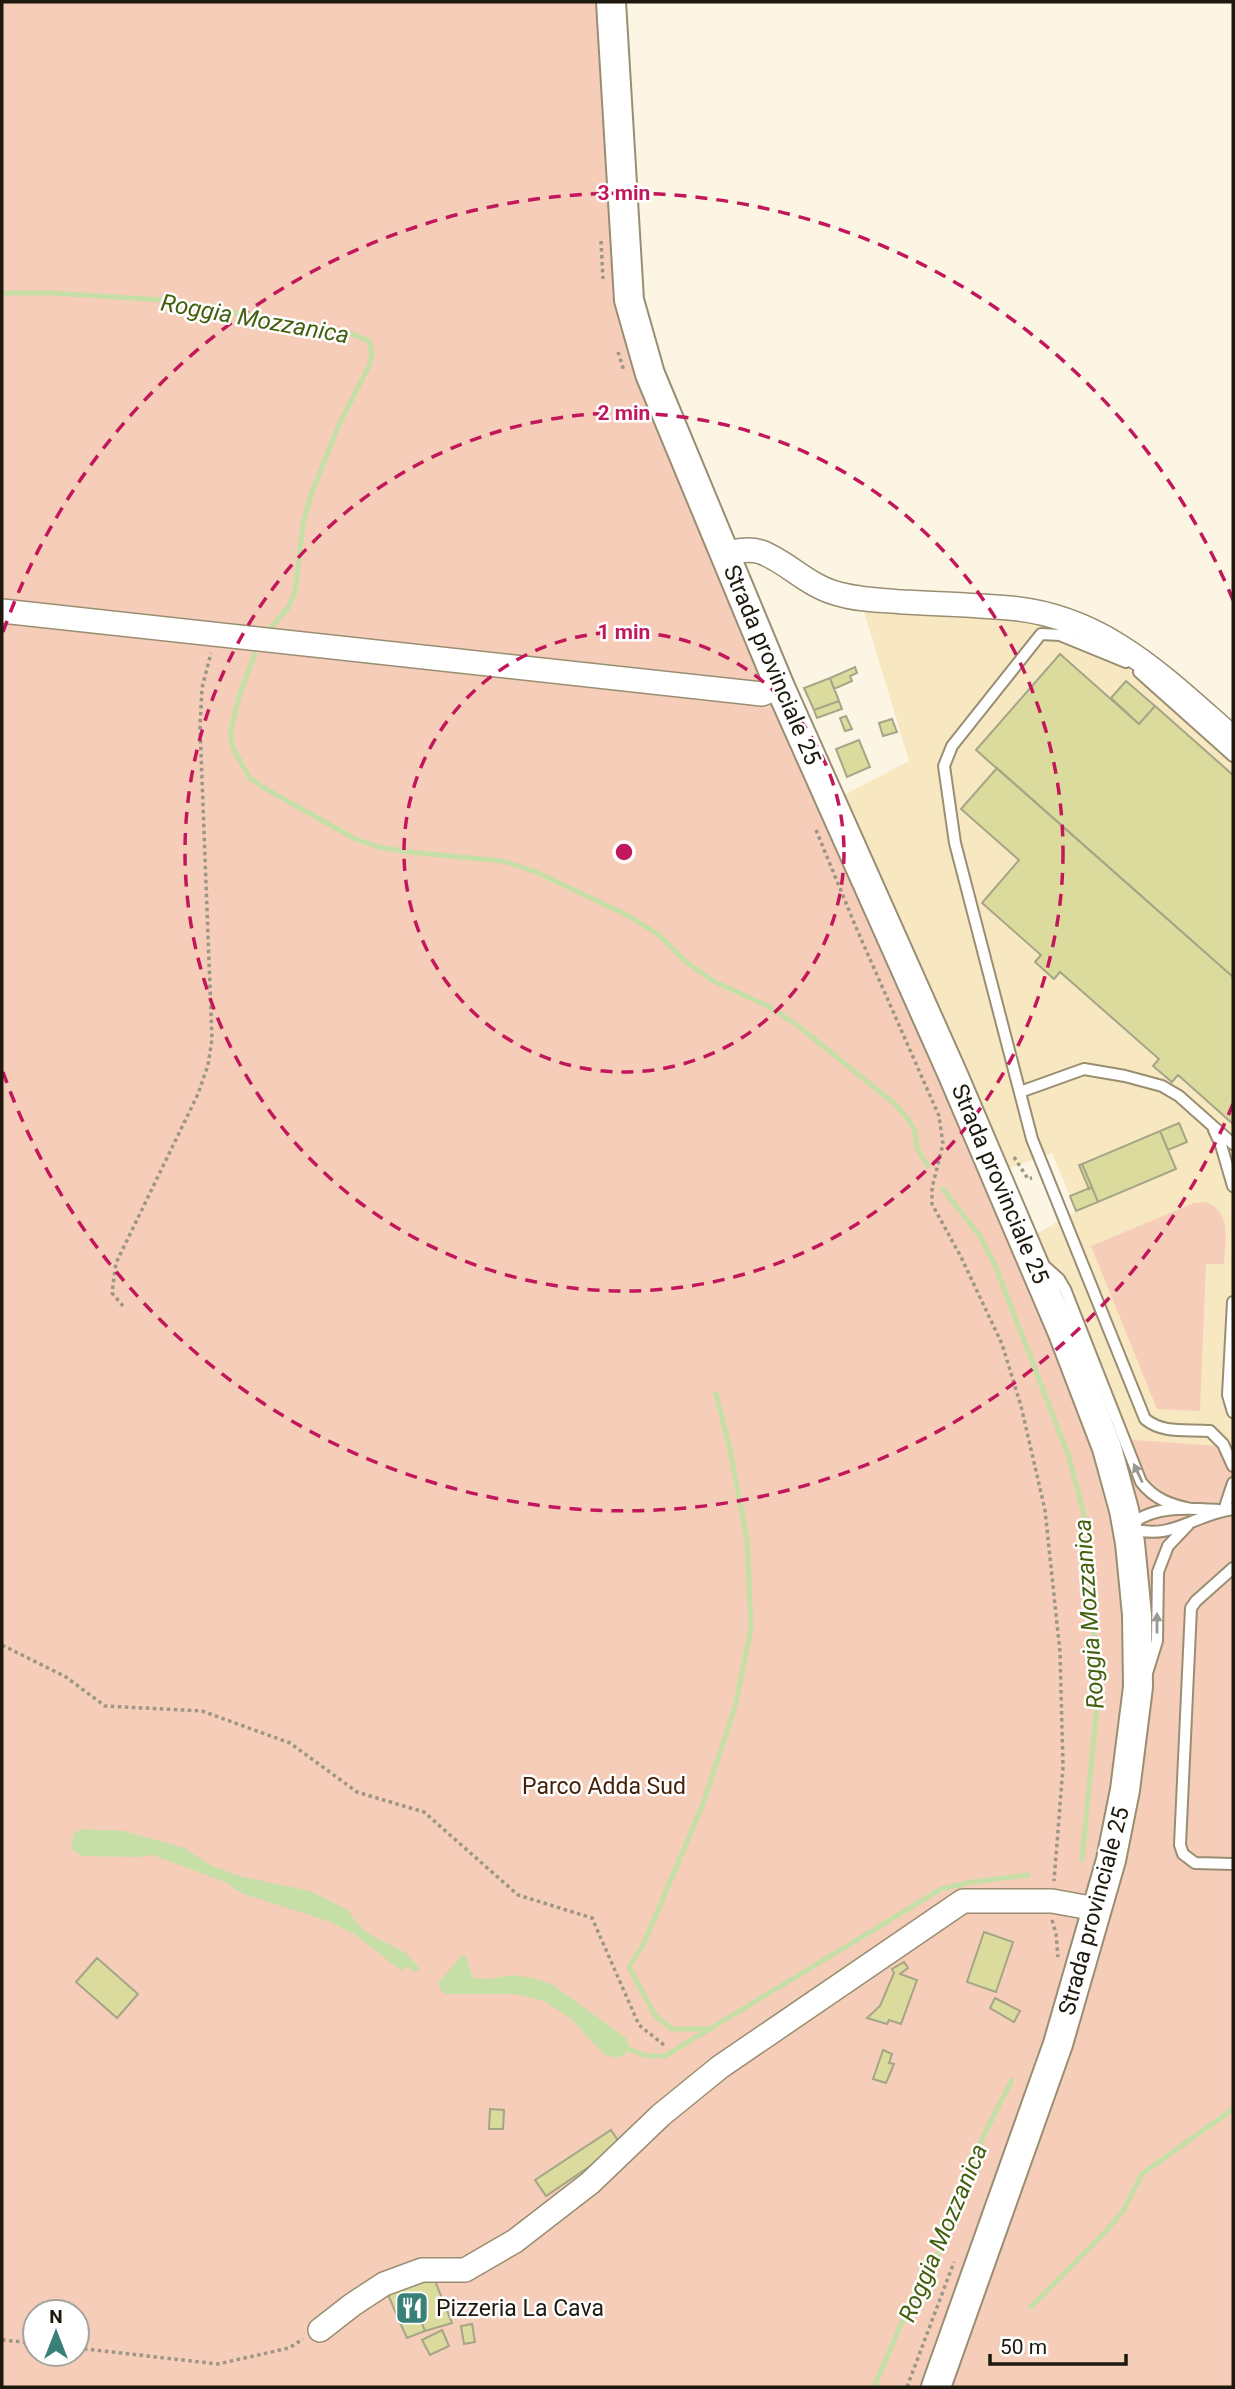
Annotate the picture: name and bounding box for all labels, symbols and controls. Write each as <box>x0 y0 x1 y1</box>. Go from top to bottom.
text: 3 min <box>598 181 650 205</box>
water label: Roggia Mozzanica <box>159 289 351 349</box>
text: 2 min <box>598 401 650 425</box>
street label: Strada provinciale 25 <box>718 561 826 769</box>
text: 1 min <box>598 620 650 644</box>
centre of rings <box>612 840 636 864</box>
street label: Strada provinciale 25 <box>946 1080 1054 1288</box>
one-way arrow <box>1132 1463 1143 1483</box>
water label: Roggia Mozzanica <box>1068 1518 1110 1710</box>
one-way arrow <box>1152 1612 1163 1634</box>
park label: Parco Adda Sud <box>522 1773 686 1800</box>
street label: Strada provinciale 25 <box>1053 1804 1135 2018</box>
water label: Roggia Mozzanica <box>893 2140 993 2326</box>
restaurant icon: Pizzeria La Cava <box>393 2289 431 2327</box>
place label: Pizzeria La Cava <box>436 2295 604 2322</box>
north arrow <box>21 2298 91 2368</box>
text: N <box>49 2305 63 2328</box>
scale bar <box>990 2322 1126 2366</box>
text: 50 m <box>1000 2335 1047 2359</box>

